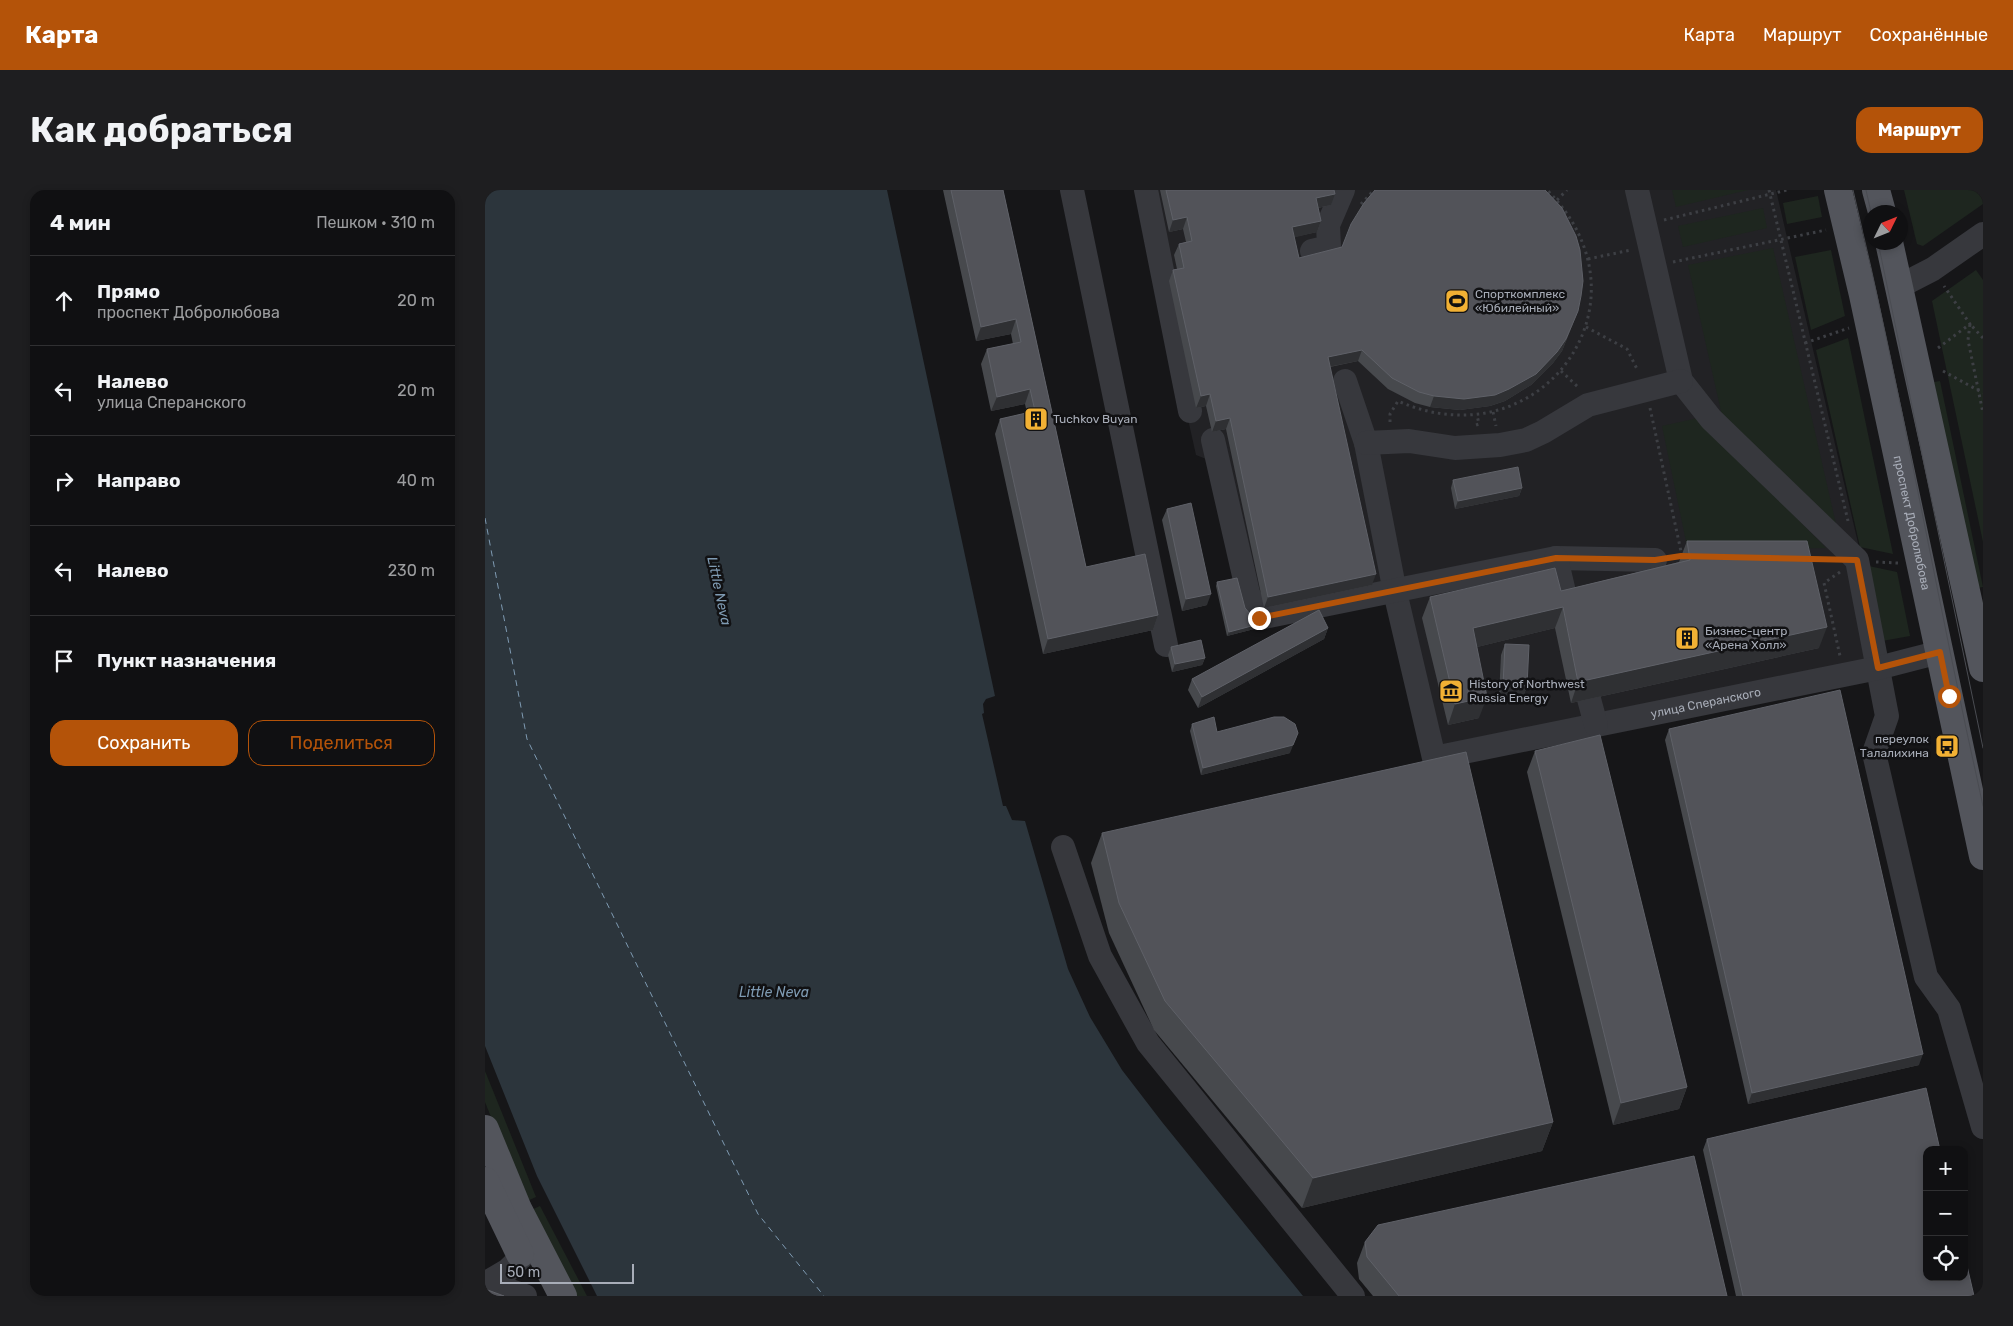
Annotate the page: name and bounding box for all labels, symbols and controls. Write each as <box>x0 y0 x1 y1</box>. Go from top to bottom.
text: Карта <box>25 21 98 49</box>
text: Карта <box>1684 24 1735 46</box>
text: Маршрут <box>1763 24 1842 46</box>
text: Сохранённые <box>1870 24 1988 46</box>
button: Маршрут <box>1856 107 1983 153</box>
text: Как добраться <box>30 109 293 151</box>
north arrow <box>1863 205 1908 250</box>
text: 4 мин <box>50 210 111 235</box>
text: Пешком · 310 m <box>316 213 435 232</box>
text: Прямо <box>97 280 160 303</box>
icon: ahead <box>50 287 78 315</box>
place label: Спорткомплекс «Юбилейный» <box>1475 287 1565 315</box>
sports icon: Спорткомплекс «Юбилейный» <box>1444 288 1470 314</box>
text: 20 m <box>397 291 435 310</box>
text: проспект Добролюбова <box>97 303 280 322</box>
text: Налево <box>97 370 169 393</box>
icon: left <box>50 377 78 405</box>
text: 20 m <box>397 381 435 400</box>
text: улица Сперанского <box>97 393 246 412</box>
building icon: Tuchkov Buyan <box>1023 406 1049 432</box>
place label: Tuchkov Buyan <box>1053 412 1138 426</box>
street label: проспект Добролюбова <box>1891 454 1933 591</box>
icon: right <box>50 467 78 495</box>
text: Направо <box>97 469 181 492</box>
text: 40 m <box>397 471 435 490</box>
water label: Little Neva <box>703 555 735 627</box>
icon: left <box>50 557 78 585</box>
text: Налево <box>97 559 169 582</box>
text: 230 m <box>388 561 435 580</box>
route end <box>1248 607 1271 630</box>
place label: Бизнес-центр «Арена Холл» <box>1705 624 1787 652</box>
building icon: Бизнес-центр «Арена Холл» <box>1674 625 1700 651</box>
icon: arrive <box>50 647 78 675</box>
text: Пункт назначения <box>97 649 276 672</box>
place label: History of Northwest Russia Energy <box>1469 677 1585 705</box>
museum icon: History of Northwest Russia Energy <box>1438 678 1464 704</box>
street label: улица Сперанского <box>1649 685 1762 721</box>
route start <box>1938 685 1961 708</box>
button: Сохранить <box>50 720 238 766</box>
button: Поделиться <box>248 720 435 766</box>
place label: переулок Талалихина <box>1860 732 1930 760</box>
bus stop icon: переулок Талалихина <box>1934 733 1960 759</box>
water label: Little Neva <box>739 984 809 1001</box>
map controls <box>1923 1146 1968 1281</box>
button: + <box>1923 1146 1968 1191</box>
button: − <box>1923 1191 1968 1236</box>
button: locate <box>1923 1236 1968 1281</box>
scale bar <box>500 1261 634 1284</box>
text: 50 m <box>507 1264 540 1281</box>

